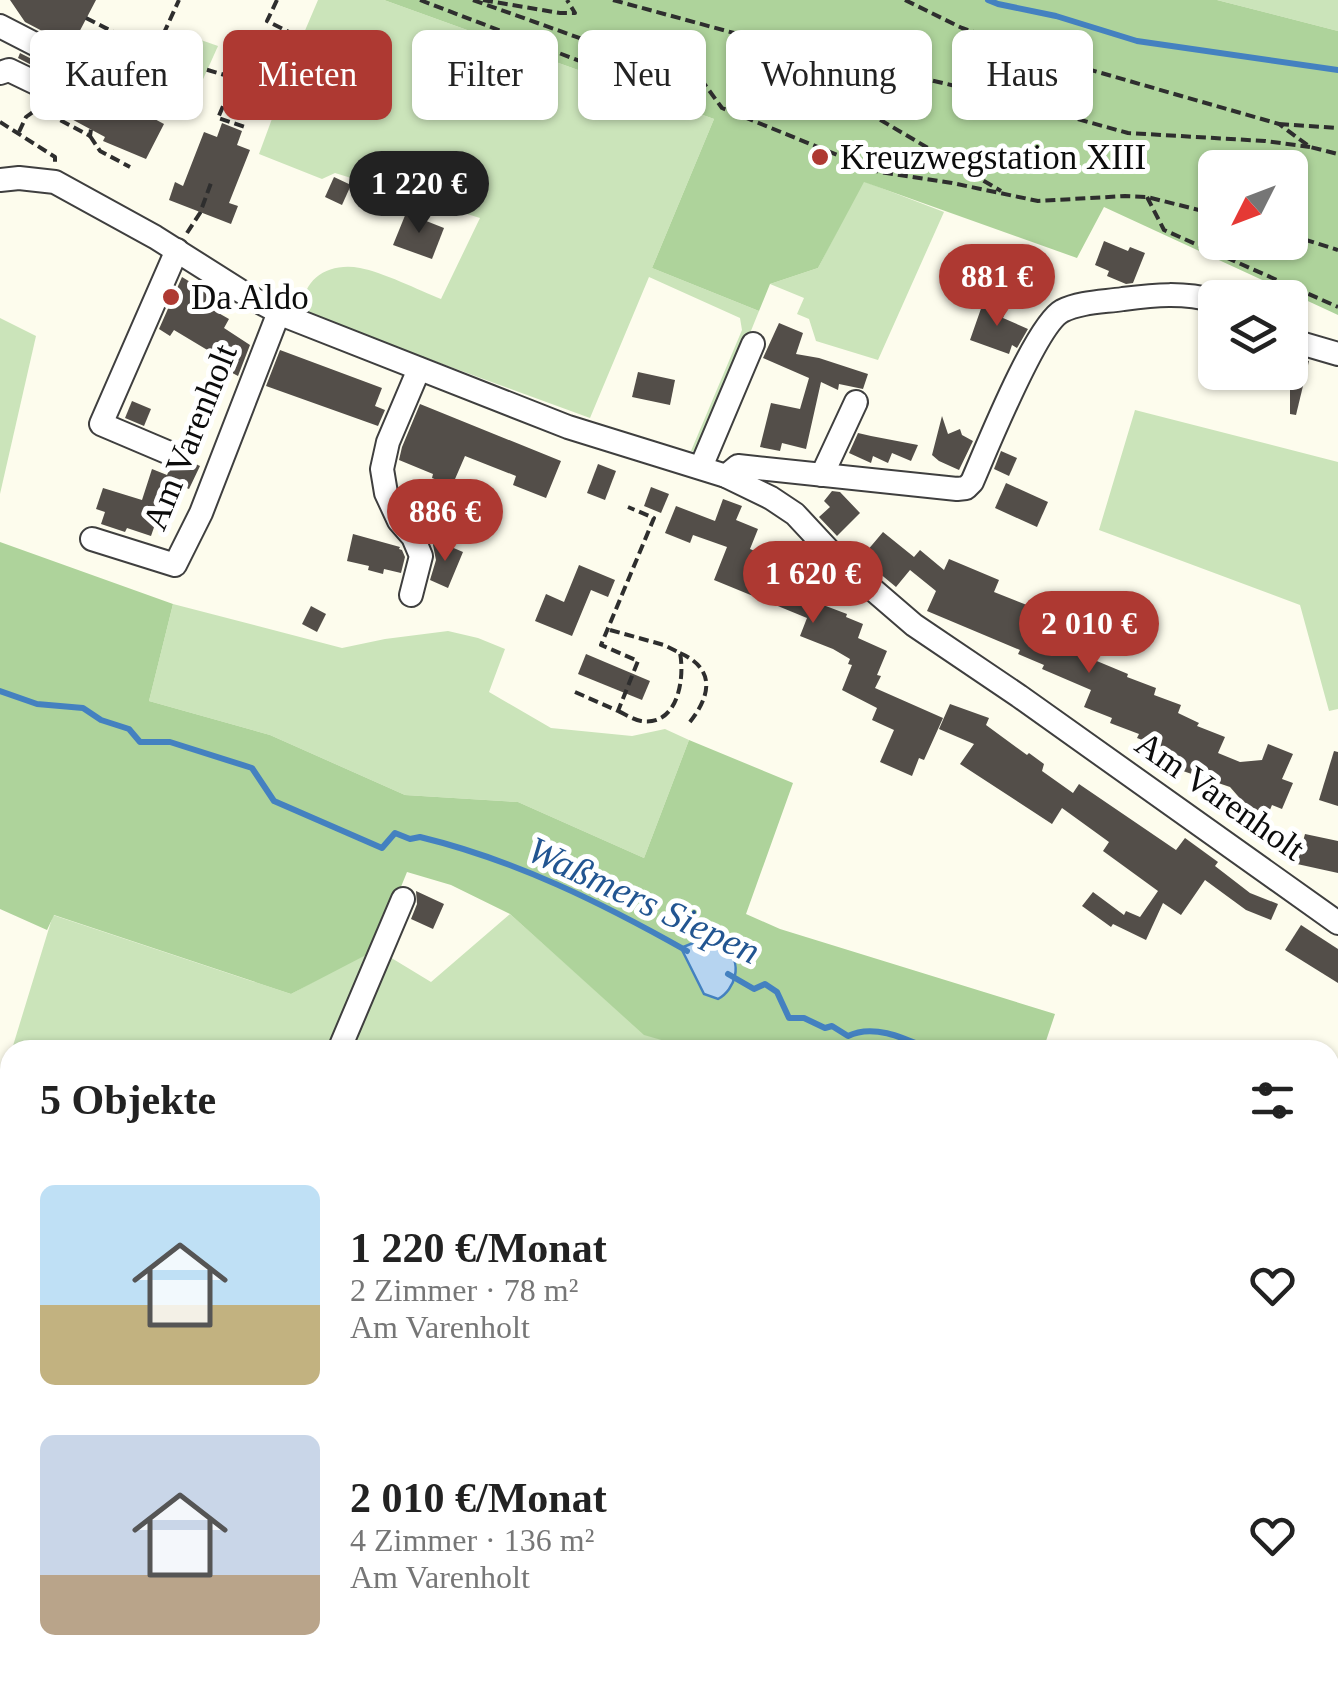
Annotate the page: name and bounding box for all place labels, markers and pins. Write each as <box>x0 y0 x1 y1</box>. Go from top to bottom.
place label: Kreuzwegstation XIII <box>840 138 1146 177</box>
marker: Kreuzwegstation XIII <box>809 146 831 168</box>
pin: 1 220 € <box>327 151 511 236</box>
pin: 881 € <box>927 244 1067 329</box>
place label: Da Aldo <box>191 278 309 317</box>
marker: Da Aldo <box>160 286 182 308</box>
pin: 886 € <box>375 479 515 564</box>
pin: 1 620 € <box>721 541 905 626</box>
pin: 2 010 € <box>997 591 1181 676</box>

